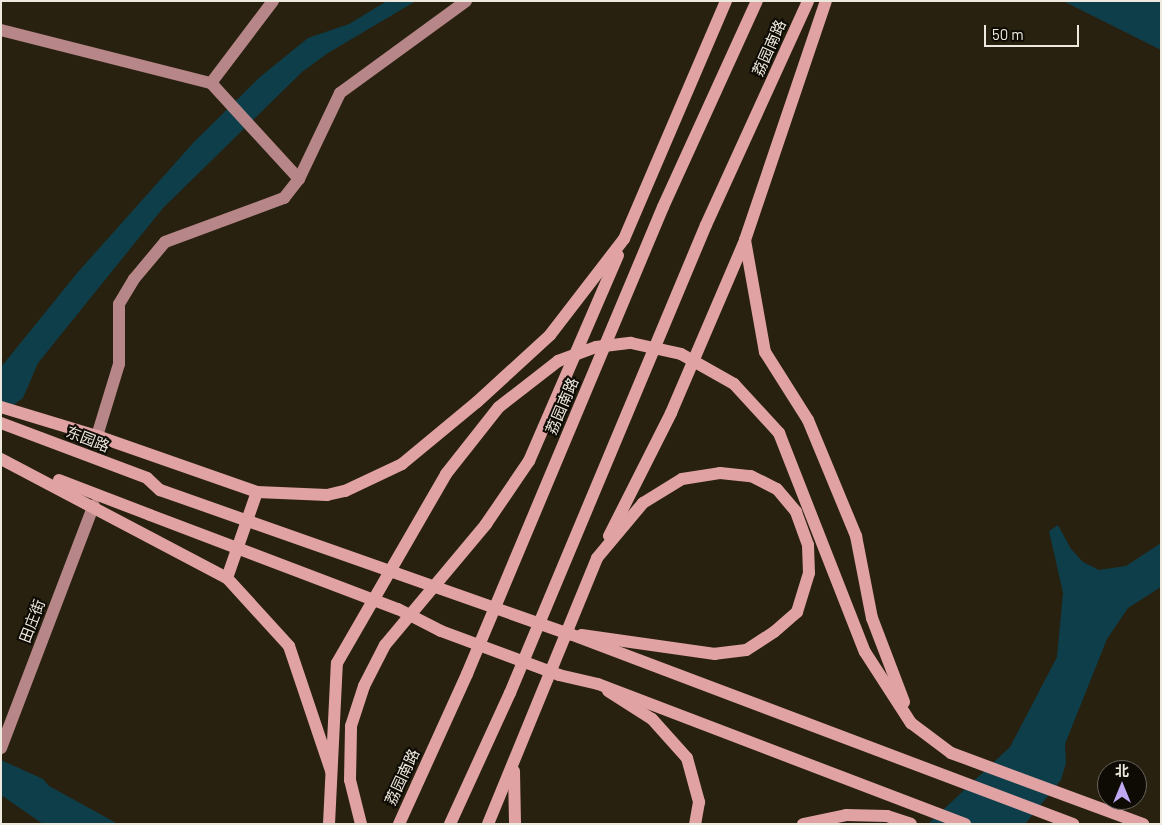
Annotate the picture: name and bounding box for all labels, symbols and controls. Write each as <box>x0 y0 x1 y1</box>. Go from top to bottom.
scale bar <box>987 15 1082 47</box>
street label: 荔园南路 <box>749 17 789 79</box>
text: 50 m <box>992 25 1024 43</box>
street label: 荔园南路 <box>542 375 582 437</box>
street label: 东园路 <box>64 423 112 455</box>
street label: 田庄街 <box>16 597 48 645</box>
street label: 荔园南路 <box>381 746 423 808</box>
north arrow <box>1097 760 1147 810</box>
text: 北 <box>1115 762 1129 779</box>

